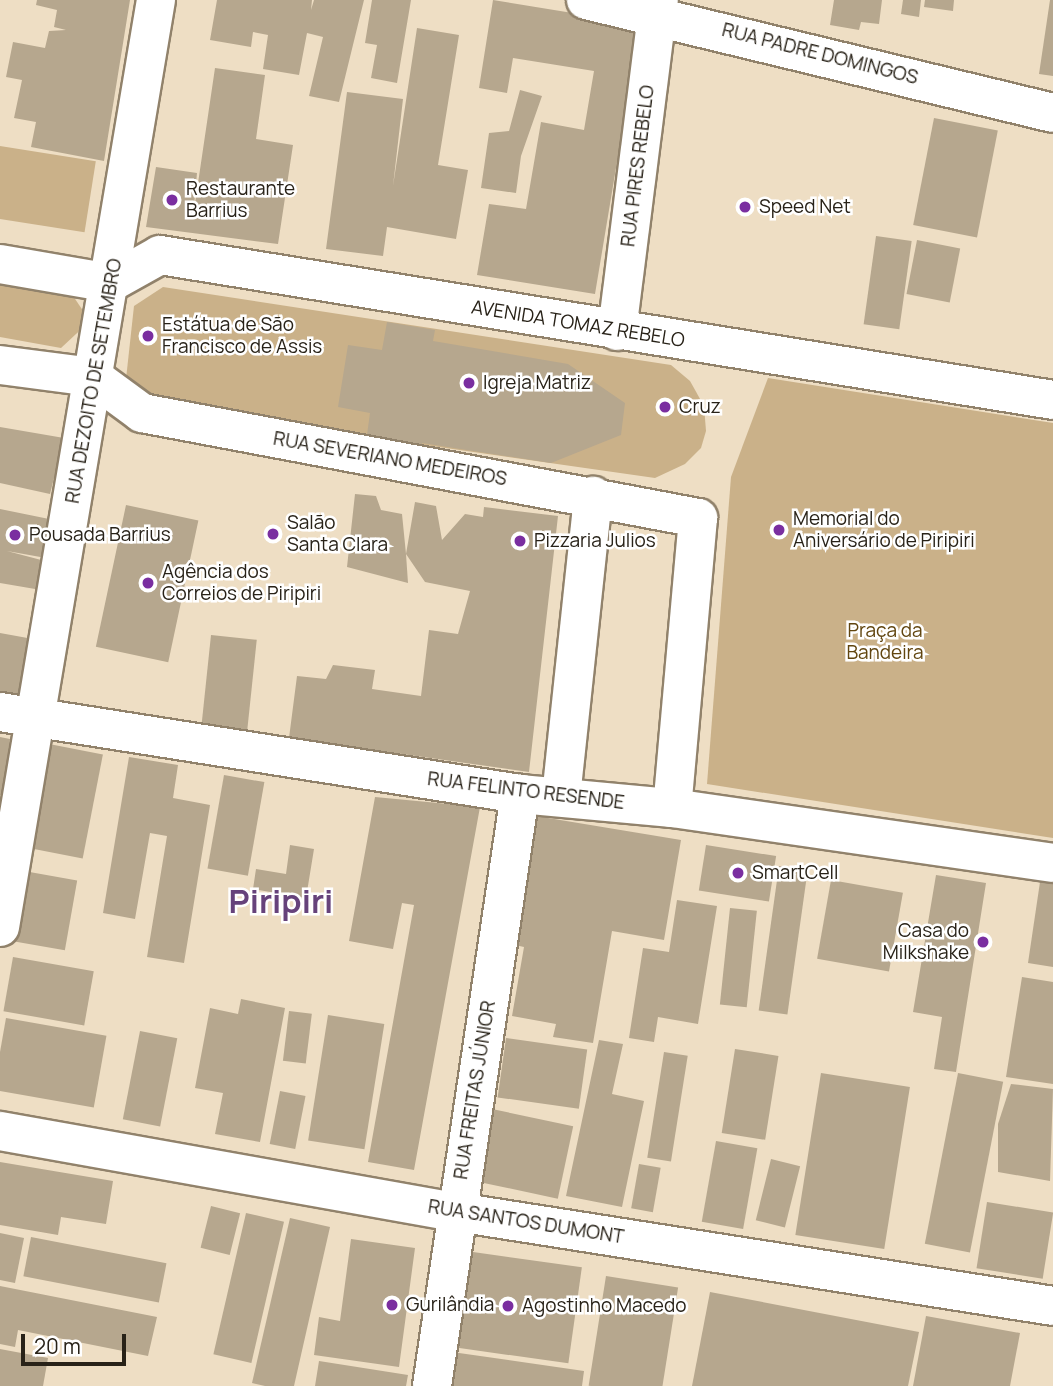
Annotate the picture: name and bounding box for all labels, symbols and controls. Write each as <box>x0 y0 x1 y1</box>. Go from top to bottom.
street label: RUA PADRE DOMINGOS <box>720 19 920 89</box>
street label: RUA PIRES REBELO <box>617 84 659 248</box>
place label: Restaurante Barrius <box>186 178 295 222</box>
marker: Restaurante Barrius <box>164 192 180 208</box>
place label: Speed Net <box>759 196 851 218</box>
marker: Speed Net <box>737 199 753 215</box>
street label: RUA DEZOITO DE SETEMBRO <box>61 257 127 505</box>
street label: AVENIDA TOMAZ REBELO <box>470 296 686 352</box>
place label: Estátua de São Francisco de Assis <box>162 314 322 358</box>
marker: Estátua de São Francisco de Assis <box>140 328 156 344</box>
place label: Igreja Matriz <box>483 372 591 394</box>
marker: Igreja Matriz <box>461 375 477 391</box>
place label: Cruz <box>679 396 721 418</box>
marker: Cruz <box>657 399 673 415</box>
street label: RUA SEVERIANO MEDEIROS <box>271 427 509 491</box>
place label: Memorial do Aniversário de Piripiri <box>793 508 975 552</box>
place label: Salão Santa Clara <box>287 512 388 556</box>
marker: Memorial do Aniversário de Piripiri <box>771 522 787 538</box>
place label: Pousada Barrius <box>29 524 171 546</box>
marker: Salão Santa Clara <box>265 526 281 542</box>
marker: Pousada Barrius <box>7 527 23 543</box>
place label: Pizzaria Julios <box>534 530 656 552</box>
marker: Pizzaria Julios <box>512 533 528 549</box>
place label: Agência dos Correios de Piripiri <box>162 561 321 605</box>
marker: Agência dos Correios de Piripiri <box>140 575 156 591</box>
park label: Praça da Bandeira <box>846 620 924 664</box>
street label: RUA FELINTO RESENDE <box>426 768 626 814</box>
place label: SmartCell <box>752 862 838 884</box>
marker: SmartCell <box>730 865 746 881</box>
district label: Piripiri <box>229 881 333 921</box>
place label: Casa do Milkshake <box>883 920 969 964</box>
marker: Casa do Milkshake <box>975 934 991 950</box>
street label: RUA FREITAS JÚNIOR <box>450 999 500 1181</box>
street label: RUA SANTOS DUMONT <box>426 1195 626 1249</box>
place label: Gurilândia <box>406 1294 494 1316</box>
place label: Agostinho Macedo <box>522 1295 686 1317</box>
marker: Gurilândia <box>384 1297 400 1313</box>
marker: Agostinho Macedo <box>500 1298 516 1314</box>
scale bar <box>24 1320 130 1364</box>
text: 20 m <box>34 1332 81 1360</box>

